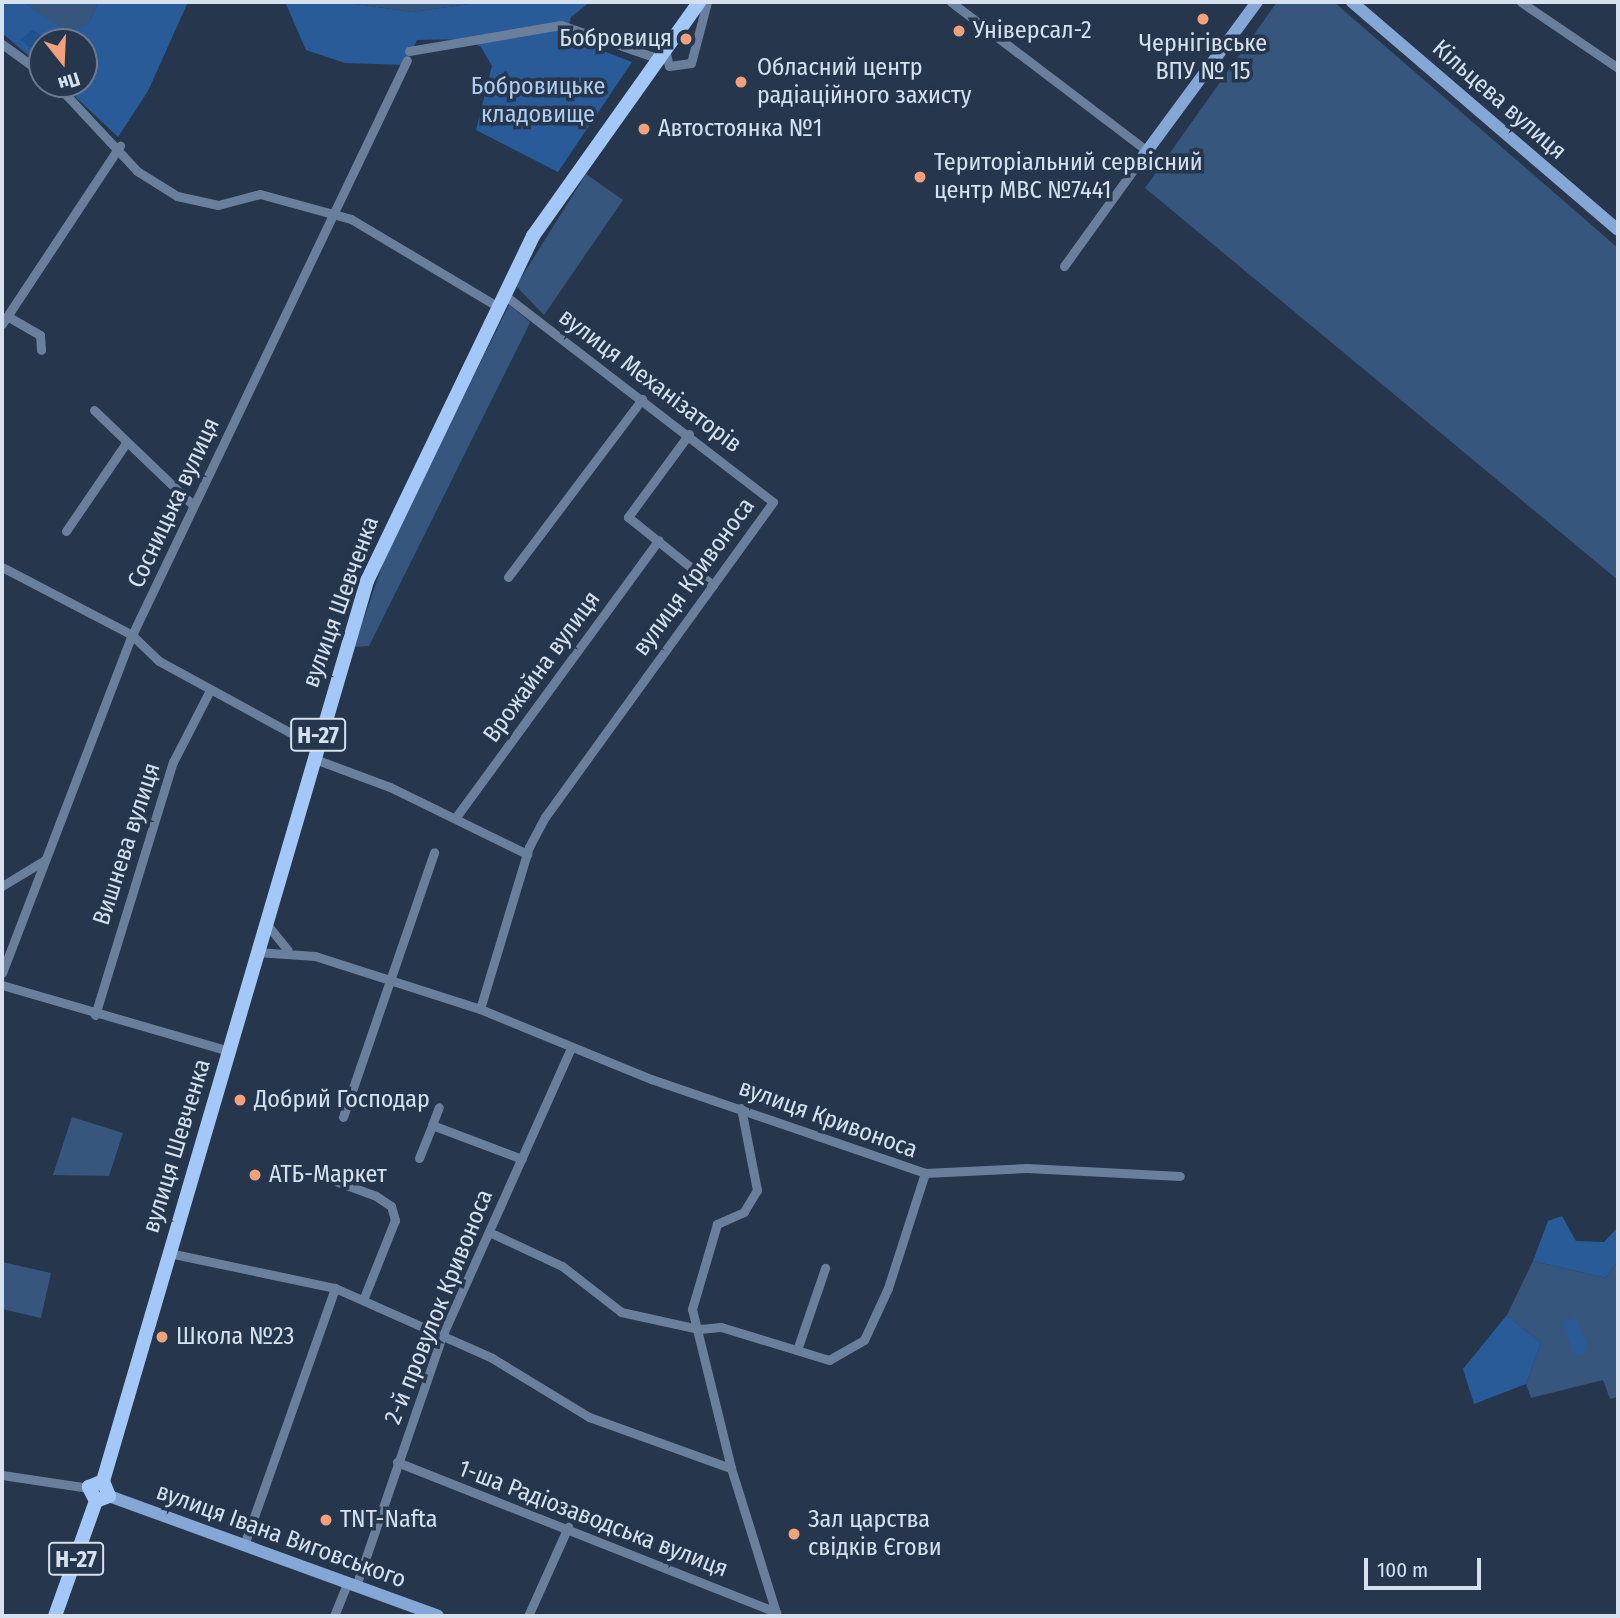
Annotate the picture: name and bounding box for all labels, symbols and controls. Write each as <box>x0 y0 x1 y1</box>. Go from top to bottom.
marker: Чернігівське ВПУ № 15 <box>1195 11 1211 27</box>
place label: Універсал-2 <box>973 17 1091 45</box>
marker: Універсал-2 <box>951 23 967 39</box>
place label: Бобровиця <box>559 25 672 53</box>
north arrow <box>28 28 98 98</box>
place label: Чернігівське ВПУ № 15 <box>1139 30 1267 86</box>
marker: Бобровиця <box>678 31 694 47</box>
street label: Кільцева вулиця <box>1426 34 1572 166</box>
place label: Обласний центр радіаційного захисту <box>757 54 972 110</box>
text: Пн <box>55 67 83 96</box>
marker: Обласний центр радіаційного захисту <box>731 72 751 92</box>
park label: Бобровицьке кладовище <box>471 73 605 129</box>
place label: Автостоянка №1 <box>658 115 822 143</box>
marker: Автостоянка №1 <box>636 121 652 137</box>
place label: Територіальний сервісний центр МВС №7441 <box>934 149 1203 205</box>
marker: Територіальний сервісний центр МВС №7441 <box>912 169 928 185</box>
street label: вулиця Механізаторів <box>553 303 747 459</box>
street label: Сосницька вулиця <box>122 413 226 593</box>
street label: вулиця Кривоноса <box>627 493 761 661</box>
street label: вулиця Шевченка <box>297 512 385 692</box>
street label: Врожайна вулиця <box>477 586 607 748</box>
road number: Н-27 <box>290 716 346 754</box>
street label: Вишнева вулиця <box>87 759 167 929</box>
street label: вулиця Шевченка <box>137 1056 217 1236</box>
street label: вулиця Кривоноса <box>735 1073 921 1165</box>
place label: Добрий Господар <box>254 1086 430 1114</box>
marker: Добрий Господар <box>232 1092 248 1108</box>
place label: АТБ-Маркет <box>269 1161 387 1189</box>
marker: АТБ-Маркет <box>247 1167 263 1183</box>
street label: 2-й провулок Кривоноса <box>379 1186 499 1428</box>
place label: Школа №23 <box>176 1323 294 1351</box>
marker: Школа №23 <box>154 1329 170 1345</box>
street label: 1-ша Радіозаводська вулиця <box>454 1454 732 1584</box>
street label: вулиця Івана Виговського <box>152 1477 410 1595</box>
place label: TNT-Nafta <box>340 1506 438 1534</box>
place label: Зал царства свідків Єгови <box>808 1506 942 1562</box>
marker: TNT-Nafta <box>318 1512 334 1528</box>
marker: Зал царства свідків Єгови <box>786 1526 802 1542</box>
road number: Н-27 <box>48 1540 104 1578</box>
scale bar <box>1368 1544 1485 1588</box>
text: 100 m <box>1377 1557 1428 1583</box>

